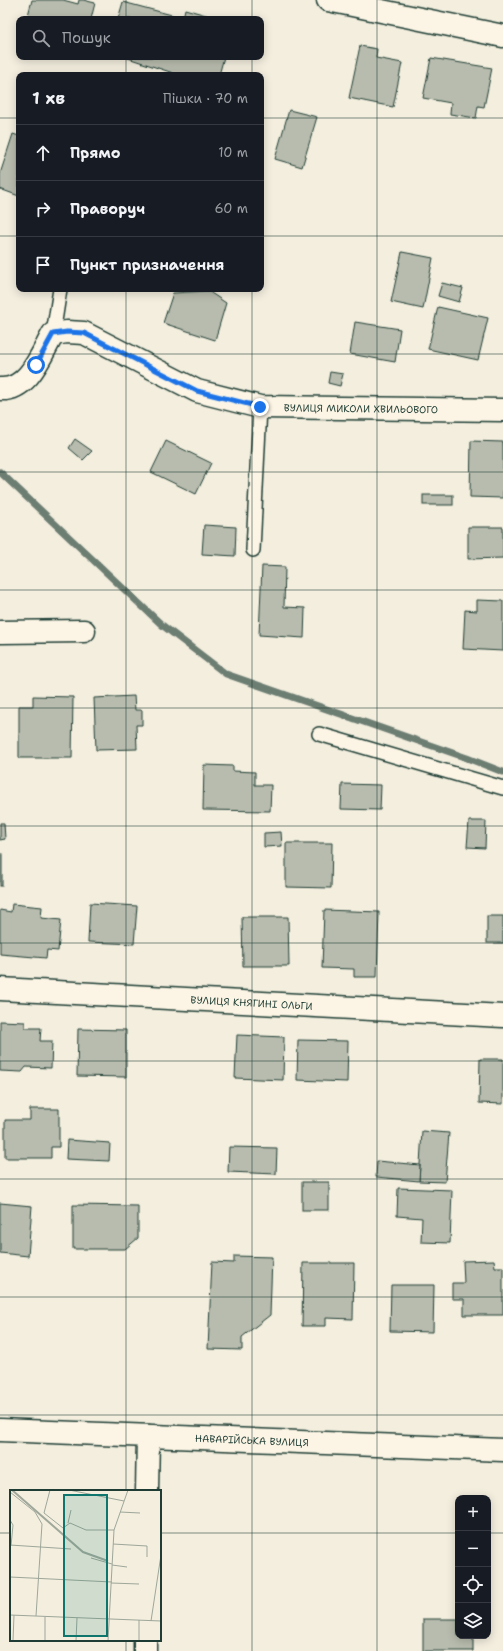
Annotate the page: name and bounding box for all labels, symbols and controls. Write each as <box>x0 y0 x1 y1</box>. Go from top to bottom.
search box <box>16 16 264 60</box>
icon: search <box>30 27 52 49</box>
text: Пошук <box>62 28 111 48</box>
text: 1 хв <box>32 87 65 109</box>
text: Пішки · 70 m <box>163 90 248 107</box>
icon: ahead <box>32 142 54 164</box>
text: Прямо <box>70 143 120 163</box>
text: 10 m <box>218 144 248 161</box>
icon: right <box>32 198 54 220</box>
text: Праворуч <box>70 199 145 219</box>
text: 60 m <box>215 200 248 217</box>
icon: arrive <box>32 254 54 276</box>
text: Пункт призначення <box>70 255 225 275</box>
route start <box>27 356 45 374</box>
route end <box>251 398 269 416</box>
street label: ВУЛИЦЯ МИКОЛИ ХВИЛЬОВОГО <box>284 401 438 416</box>
street label: ВУЛИЦЯ КНЯГИНІ ОЛЬГИ <box>190 993 313 1013</box>
street label: НАВАРІЙСЬКА ВУЛИЦЯ <box>195 1432 309 1449</box>
inset map <box>10 1490 161 1641</box>
map controls <box>455 1495 491 1639</box>
button: + <box>455 1495 491 1531</box>
button: − <box>455 1531 491 1567</box>
button: locate <box>455 1567 491 1603</box>
button: layers <box>455 1603 491 1639</box>

